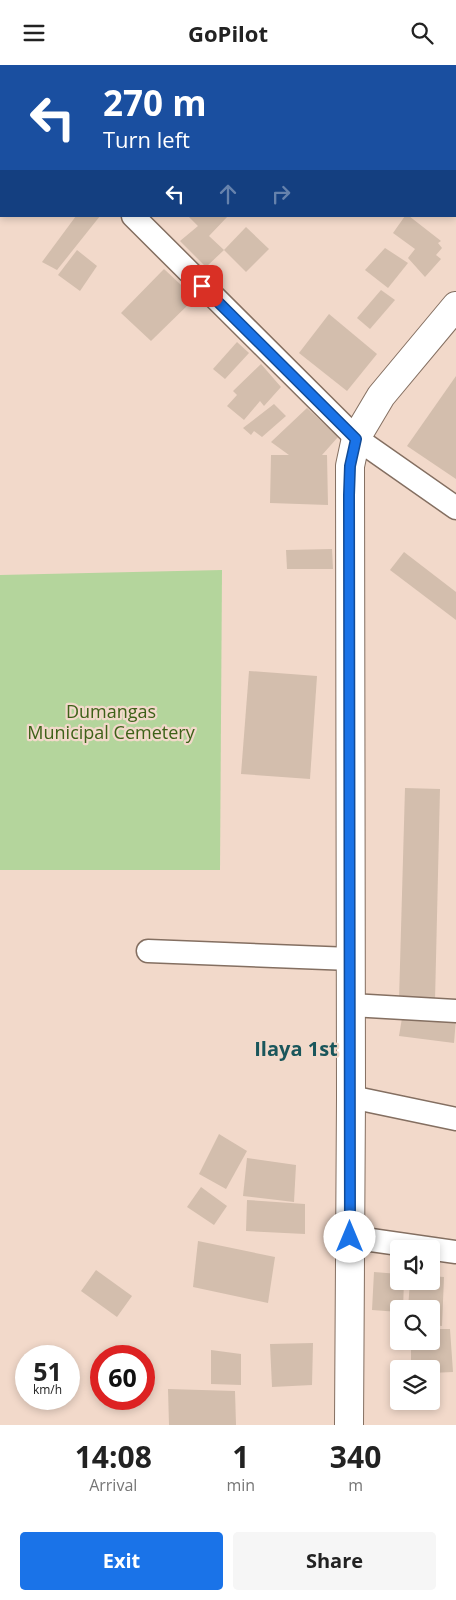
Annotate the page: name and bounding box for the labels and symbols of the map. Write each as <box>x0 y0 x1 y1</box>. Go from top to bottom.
pin <box>181 265 223 307</box>
park label: Dumangas Municipal Cemetery <box>27 699 196 744</box>
district label: Ilaya 1st <box>254 1035 338 1062</box>
position arrow <box>323 1210 375 1262</box>
speed limit sign: 60 <box>90 1345 155 1410</box>

